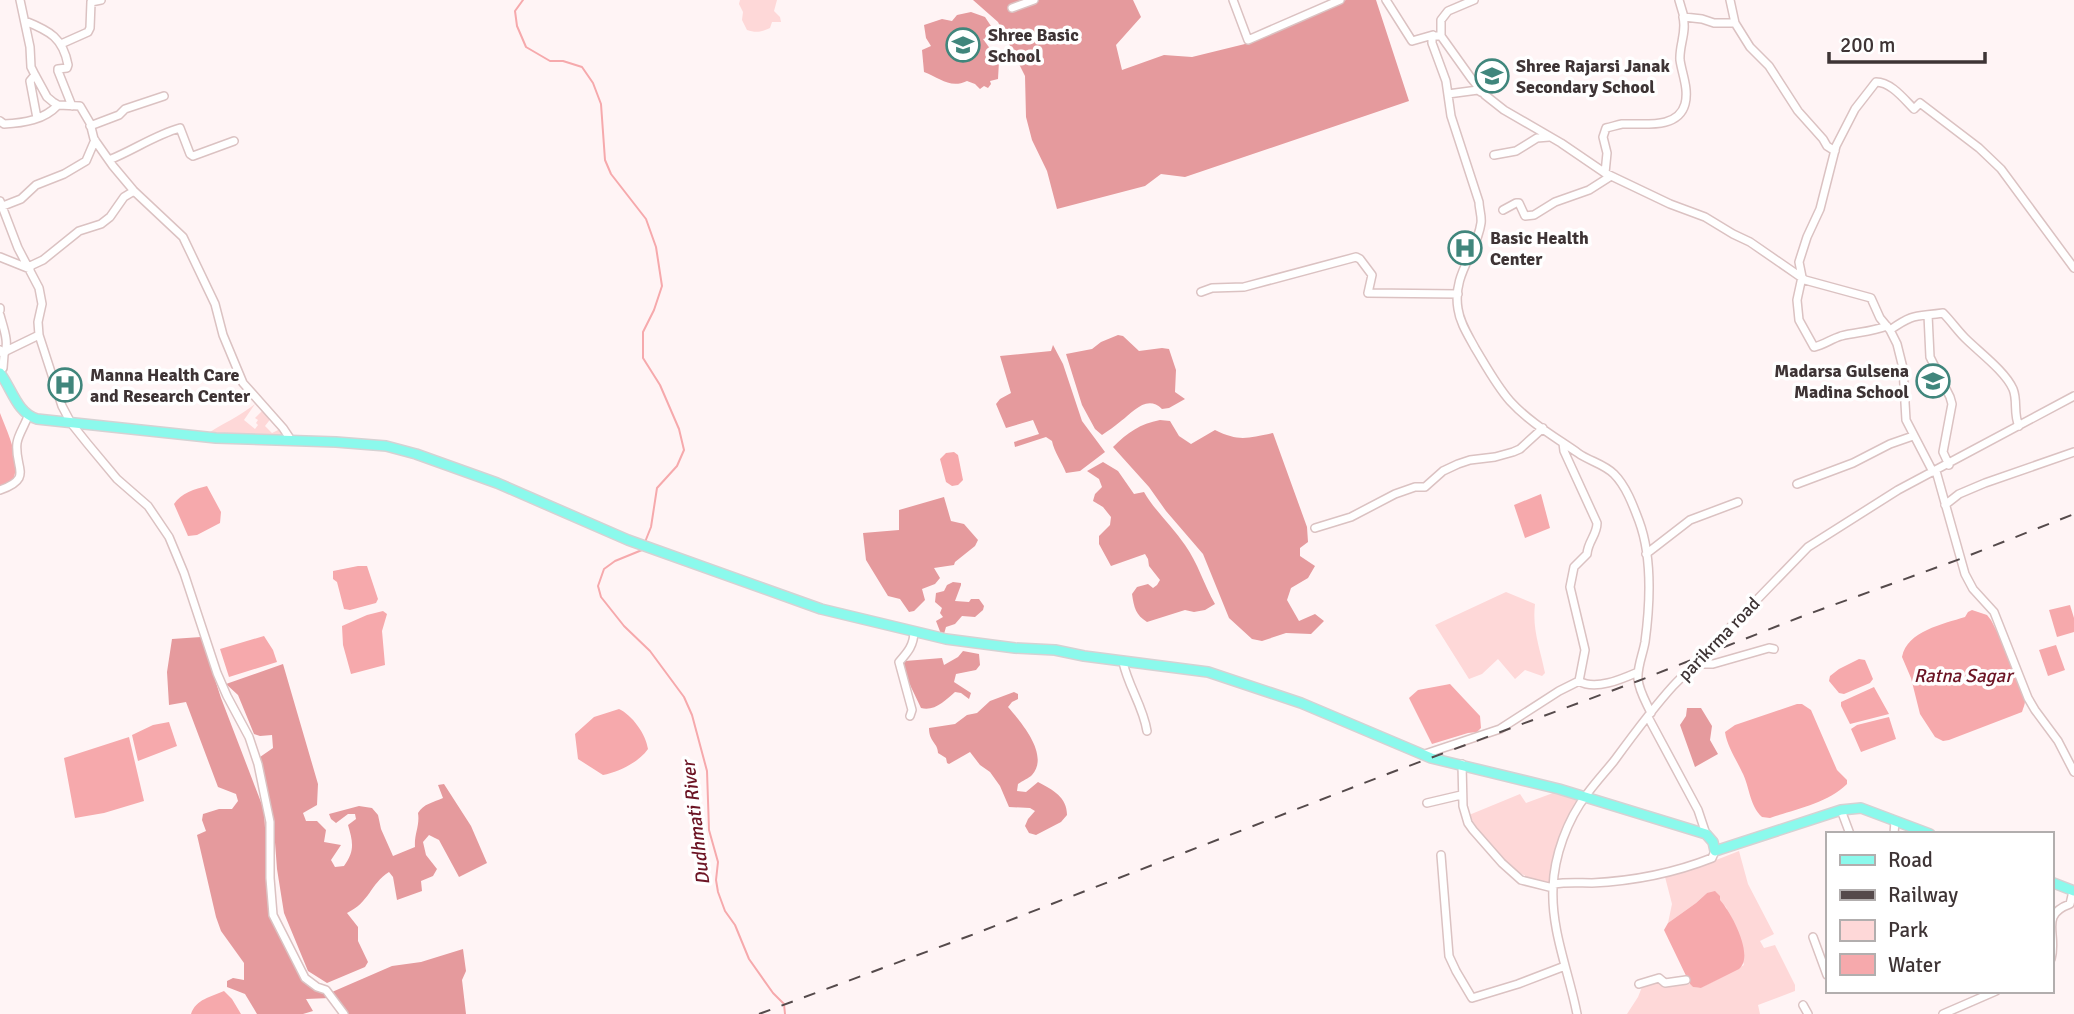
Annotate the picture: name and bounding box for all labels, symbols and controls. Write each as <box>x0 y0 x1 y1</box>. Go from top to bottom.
scale bar <box>1829 21 1985 65</box>
place label: Shree Basic School <box>988 24 1079 67</box>
school or university icon: Shree Basic School <box>944 26 982 64</box>
text: 200 m <box>1840 32 1895 58</box>
place label: Shree Rajarsi Janak Secondary School <box>1516 55 1670 98</box>
school or university icon: Shree Rajarsi Janak Secondary School <box>1473 57 1511 95</box>
place label: Basic Health Center <box>1490 227 1589 270</box>
hospital icon: Basic Health Center <box>1446 229 1484 267</box>
place label: Madarsa Gulsena Madina School <box>1774 360 1909 403</box>
school or university icon: Madarsa Gulsena Madina School <box>1914 362 1952 400</box>
place label: Manna Health Care and Research Center <box>90 364 251 407</box>
hospital icon: Manna Health Care and Research Center <box>46 366 84 404</box>
street label: parikrma road <box>1674 593 1764 685</box>
water label: Ratna Sagar <box>1914 664 2015 688</box>
water label: Dudhmati River <box>676 756 716 887</box>
legend <box>1826 832 2053 993</box>
text: Road <box>1888 847 1933 873</box>
text: Railway <box>1888 882 1958 908</box>
text: Park <box>1888 917 1929 943</box>
text: Water <box>1888 952 1941 978</box>

